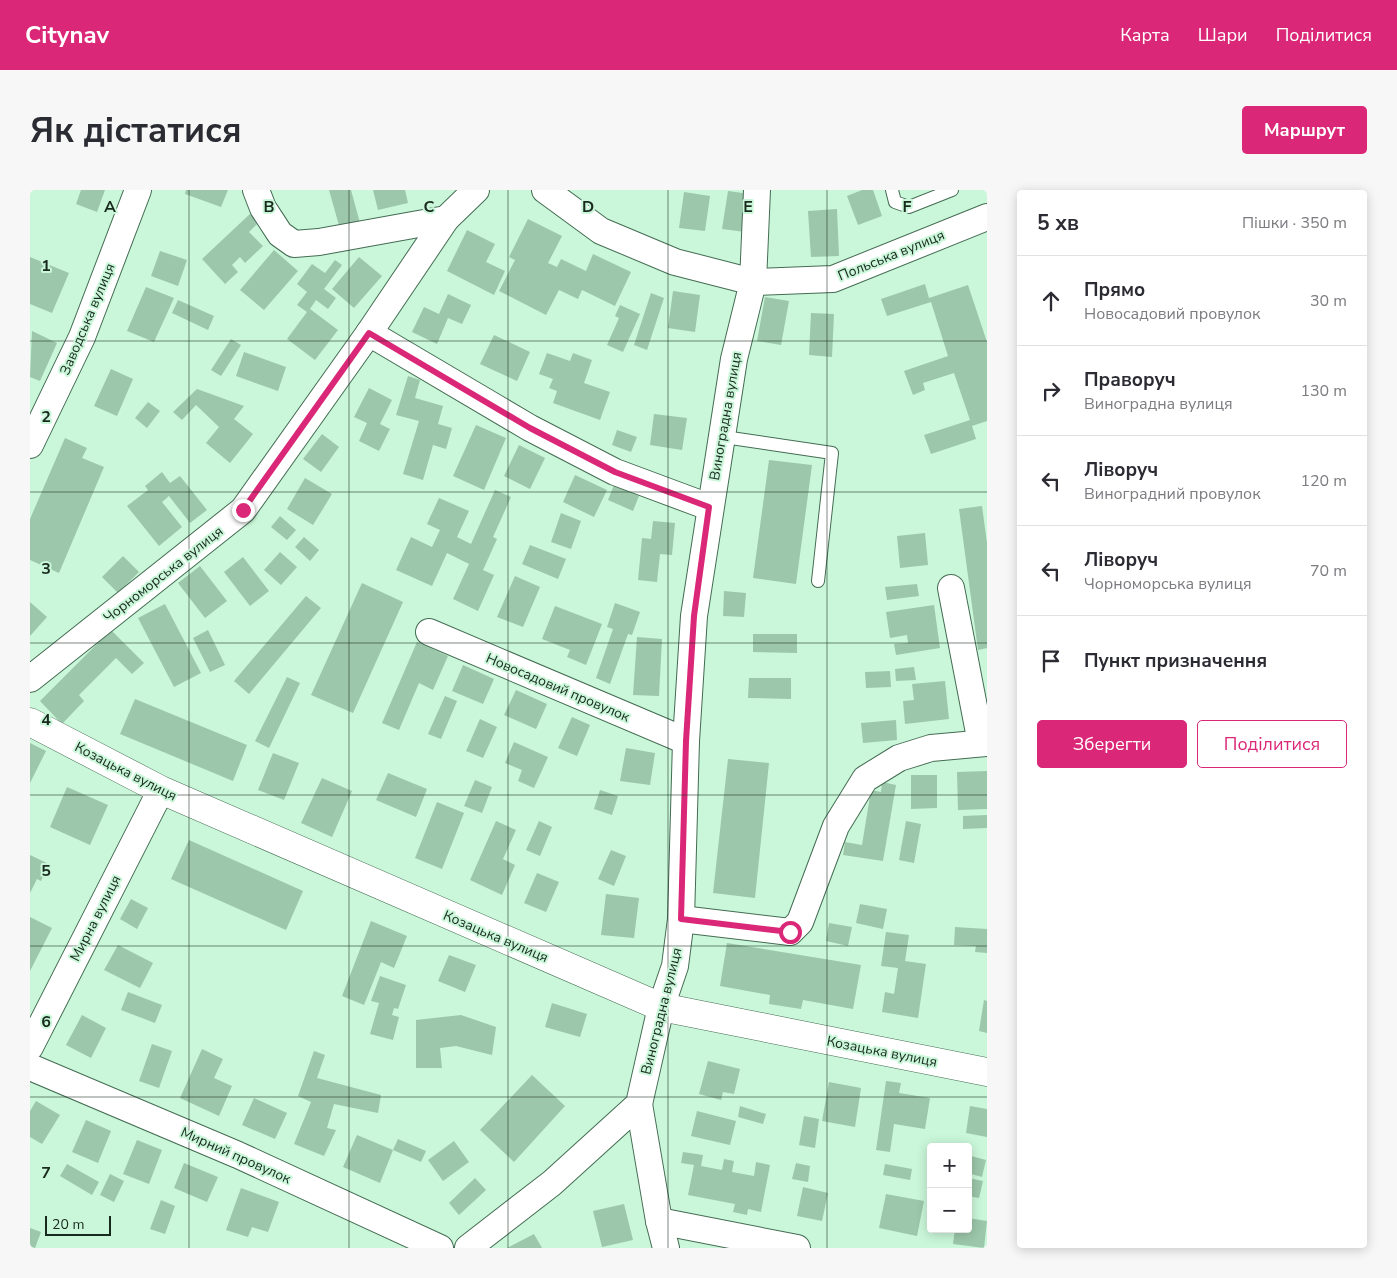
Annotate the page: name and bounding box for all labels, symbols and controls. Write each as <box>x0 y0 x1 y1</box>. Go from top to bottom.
text: Citynav <box>25 19 109 51</box>
text: Карта <box>1120 23 1170 47</box>
text: Шари <box>1198 23 1248 47</box>
text: Поділитися <box>1276 23 1372 47</box>
button: Маршрут <box>1242 106 1367 154</box>
text: Як дістатися <box>30 107 242 154</box>
text: A <box>104 196 116 218</box>
text: B <box>263 196 275 218</box>
text: C <box>424 196 435 218</box>
text: D <box>582 196 594 218</box>
text: E <box>743 196 753 218</box>
text: F <box>903 196 912 218</box>
text: 5 хв <box>1037 209 1079 237</box>
text: Пішки · 350 m <box>1242 212 1347 234</box>
street label: Польська вулиця <box>835 225 947 285</box>
text: 1 <box>41 255 51 277</box>
street label: Заводська вулиця <box>55 260 120 378</box>
text: Прямо <box>1084 277 1145 303</box>
icon: ahead <box>1037 287 1065 315</box>
text: 30 m <box>1310 290 1347 312</box>
text: Новосадовий провулок <box>1084 303 1261 325</box>
street label: Виноградна вулиця <box>705 350 746 482</box>
text: Праворуч <box>1084 367 1176 393</box>
icon: right <box>1037 377 1065 405</box>
text: 130 m <box>1300 380 1347 402</box>
text: Виноградна вулиця <box>1084 393 1233 415</box>
text: 2 <box>41 406 51 428</box>
text: Ліворуч <box>1084 457 1158 483</box>
icon: left <box>1037 467 1065 495</box>
text: 120 m <box>1300 470 1347 492</box>
text: Виноградний провулок <box>1084 483 1261 505</box>
route end <box>232 499 255 522</box>
street label: Чорноморська вулиця <box>100 522 227 627</box>
text: Ліворуч <box>1084 547 1158 573</box>
icon: left <box>1037 557 1065 585</box>
text: 3 <box>41 558 51 580</box>
text: 70 m <box>1310 560 1347 582</box>
text: Чорноморська вулиця <box>1084 573 1252 595</box>
icon: arrive <box>1037 647 1065 675</box>
text: Пункт призначення <box>1084 648 1267 674</box>
street label: Новосадовий провулок <box>483 649 633 727</box>
text: 4 <box>41 709 51 731</box>
button: Зберегти <box>1037 720 1187 768</box>
button: Поділитися <box>1197 720 1347 768</box>
street label: Козацька вулиця <box>71 737 180 805</box>
text: 5 <box>41 860 51 882</box>
street label: Мирна вулиця <box>66 872 125 965</box>
street label: Козацька вулиця <box>440 906 551 967</box>
route start <box>779 921 802 944</box>
street label: Виноградна вулиця <box>637 946 686 1077</box>
text: 6 <box>41 1011 51 1033</box>
street label: Козацька вулиця <box>825 1031 939 1072</box>
street label: Мирний провулок <box>178 1123 295 1189</box>
map controls <box>927 1143 972 1233</box>
button: + <box>927 1143 972 1188</box>
text: 7 <box>41 1162 51 1184</box>
button: − <box>927 1188 972 1233</box>
scale bar <box>45 1213 111 1236</box>
text: 20 m <box>52 1215 84 1234</box>

